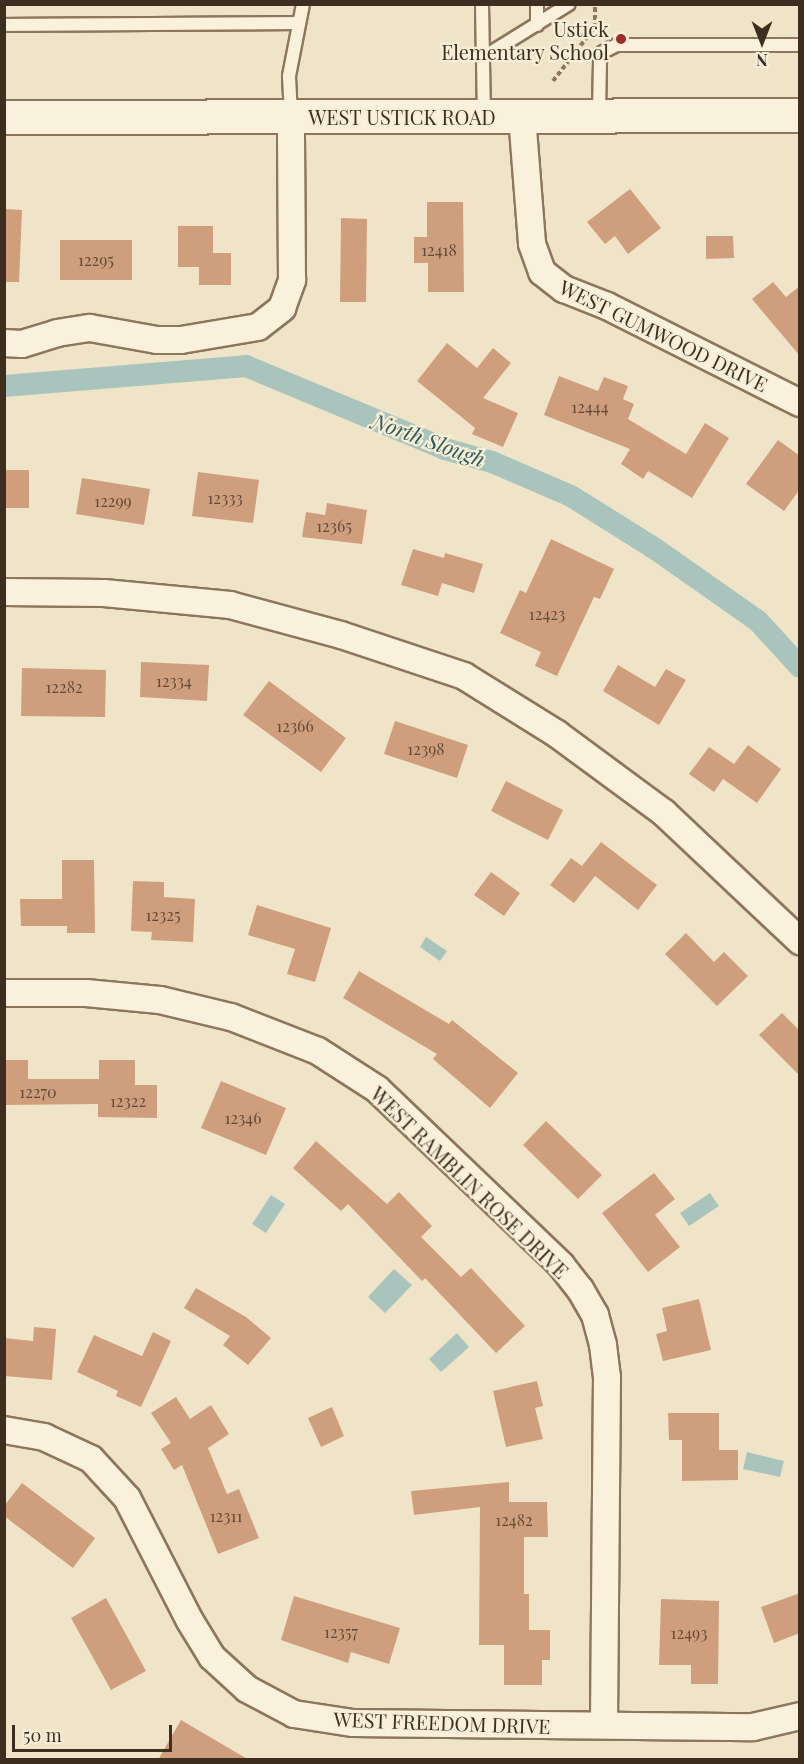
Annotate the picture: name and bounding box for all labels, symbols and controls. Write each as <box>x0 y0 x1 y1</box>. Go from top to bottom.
north arrow <box>732 12 792 72</box>
place label: Ustick Elementary School <box>441 16 609 63</box>
marker: Ustick Elementary School <box>614 32 628 46</box>
text: N <box>756 50 768 71</box>
street label: WEST USTICK ROAD <box>308 104 496 128</box>
house number: 12418 <box>421 240 457 260</box>
house number: 12295 <box>78 250 114 270</box>
street label: WEST GUMWOOD DRIVE <box>556 274 772 396</box>
house number: 12444 <box>571 397 609 417</box>
water label: North Slough <box>369 407 489 471</box>
house number: 12333 <box>207 488 243 508</box>
house number: 12299 <box>94 491 132 511</box>
house number: 12365 <box>316 516 352 536</box>
house number: 12423 <box>529 604 565 624</box>
house number: 12334 <box>156 671 192 691</box>
house number: 12282 <box>45 677 83 697</box>
house number: 12366 <box>276 716 314 736</box>
house number: 12398 <box>407 739 445 759</box>
house number: 12325 <box>145 905 181 925</box>
street label: WEST RAMBLIN ROSE DRIVE <box>366 1081 574 1283</box>
house number: 12270 <box>19 1082 57 1102</box>
house number: 12322 <box>110 1091 146 1111</box>
house number: 12346 <box>225 1108 261 1128</box>
house number: 12311 <box>210 1506 242 1526</box>
house number: 12482 <box>495 1510 533 1530</box>
house number: 12357 <box>324 1622 358 1642</box>
house number: 12493 <box>671 1623 707 1643</box>
street label: WEST FREEDOM DRIVE <box>333 1706 551 1738</box>
scale bar <box>15 1713 176 1751</box>
text: 50 m <box>23 1723 62 1747</box>

